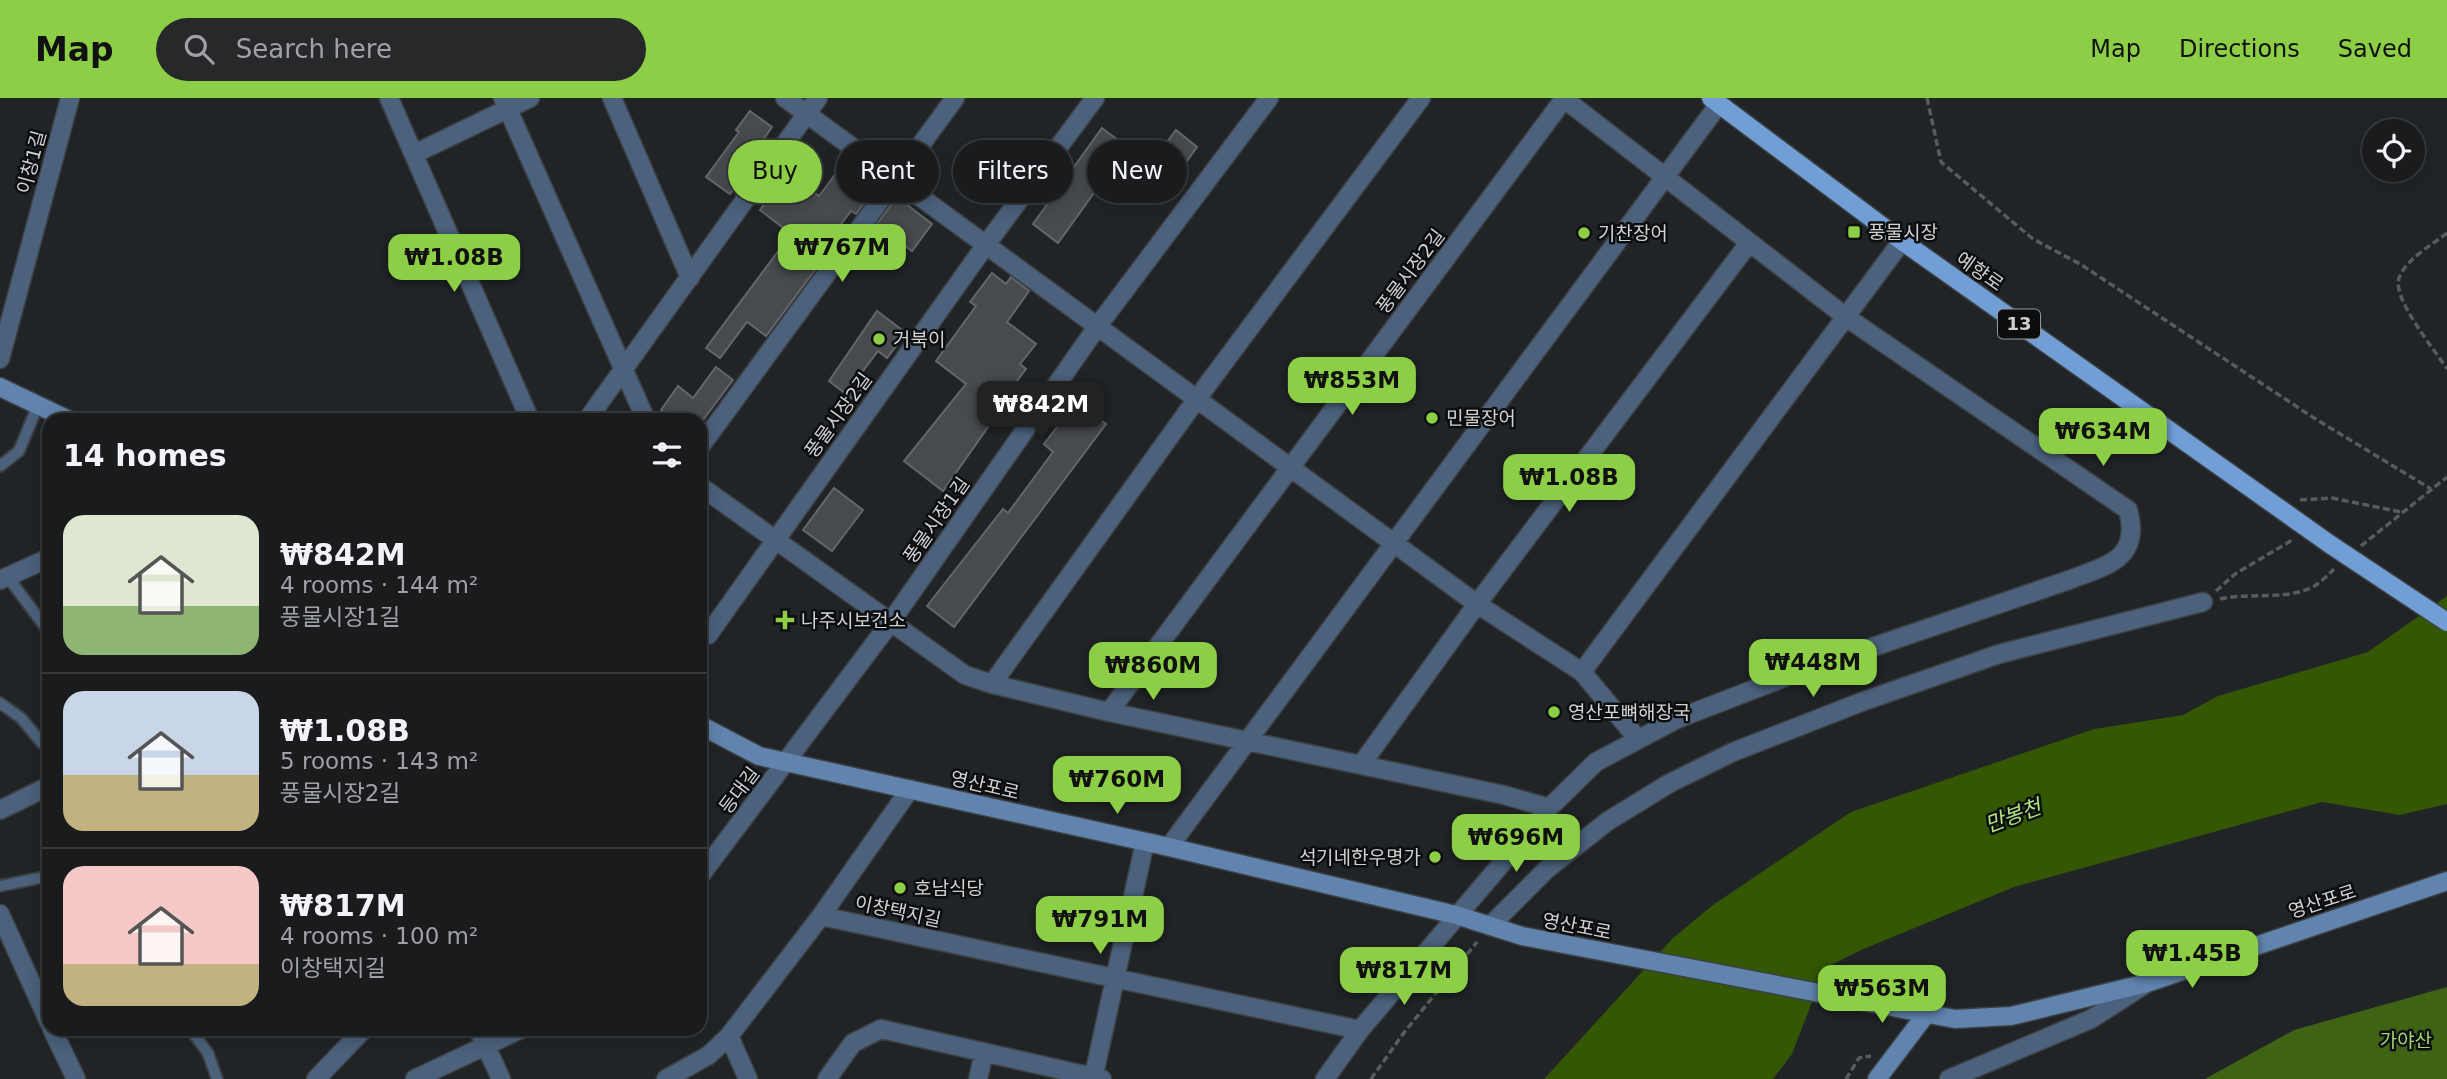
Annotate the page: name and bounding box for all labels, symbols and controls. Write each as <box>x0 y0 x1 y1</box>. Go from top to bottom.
search box <box>156 18 646 81</box>
text: Map <box>35 30 114 69</box>
icon: search <box>180 30 218 68</box>
text: Search here <box>236 34 392 64</box>
text: Map <box>2090 35 2141 63</box>
text: Directions <box>2179 35 2300 63</box>
text: Saved <box>2338 35 2412 63</box>
map controls <box>2362 119 2425 182</box>
button: locate <box>2362 119 2425 182</box>
street label: 이창1길 <box>12 128 50 196</box>
chip: Buy <box>728 140 822 203</box>
chip: Rent <box>836 140 939 203</box>
chip: Filters <box>953 140 1073 203</box>
chip: New <box>1087 140 1187 203</box>
place label: 풍물시장 <box>1868 221 1938 243</box>
place label: 기찬장어 <box>1598 222 1668 244</box>
marker: 풍물시장 <box>1846 224 1862 240</box>
pin: ₩767M <box>793 225 891 284</box>
street label: 풍물시장2길 <box>1371 225 1449 317</box>
marker: 기찬장어 <box>1576 225 1592 241</box>
pin: ₩1.08B <box>397 234 511 294</box>
text: ₩767M <box>794 234 890 260</box>
text: ₩1.08B <box>404 244 504 270</box>
street label: 예향로 <box>1952 247 2008 295</box>
road number: 13 <box>1998 309 2040 338</box>
place label: 거북이 <box>893 328 945 350</box>
marker: 거북이 <box>871 331 887 347</box>
pin: ₩853M <box>1303 358 1401 417</box>
text: ₩853M <box>1304 367 1400 393</box>
street label: 풍물시장2길 <box>800 368 876 462</box>
pin: ₩842M <box>992 382 1090 441</box>
text: ₩842M <box>993 391 1089 417</box>
place label: 민물장어 <box>1446 407 1516 429</box>
pin: ₩634M <box>2054 408 2152 468</box>
marker: 민물장어 <box>1424 410 1440 426</box>
text: ₩634M <box>2055 418 2151 444</box>
icon: filters <box>648 436 686 474</box>
text: 14 homes <box>63 438 227 473</box>
pin: ₩1.08B <box>1512 454 1626 514</box>
text: ₩1.08B <box>1519 464 1619 490</box>
street label: 풍물시장1길 <box>898 473 974 567</box>
text: ₩842M <box>280 537 406 572</box>
icon: home <box>119 543 203 627</box>
text: 4 rooms · 144 m² <box>280 572 478 598</box>
text: 풍물시장1길 <box>280 604 400 630</box>
place label: 나주시보건소 <box>801 609 906 631</box>
marker: 나주시보건소 <box>775 610 795 630</box>
pin: ₩448M <box>1764 640 1862 699</box>
pin: ₩860M <box>1104 642 1202 702</box>
text: ₩448M <box>1765 649 1861 675</box>
text: ₩860M <box>1105 652 1201 678</box>
place label: 영산포뼈해장국 <box>1568 701 1690 723</box>
marker: 영산포뼈해장국 <box>1546 704 1562 720</box>
text: ₩1.08B <box>280 713 410 748</box>
icon: home <box>119 719 203 803</box>
text: 5 rooms · 143 m² <box>280 748 478 774</box>
pin: ₩760M <box>1068 756 1166 816</box>
street label: 등대길 <box>714 762 764 818</box>
street label: 영산포로 <box>948 766 1022 804</box>
text: ₩760M <box>1069 766 1165 792</box>
text: 풍물시장2길 <box>280 780 400 806</box>
water label: 만봉천 <box>1982 794 2047 837</box>
pin: ₩696M <box>1467 814 1565 874</box>
text: ₩696M <box>1468 824 1564 850</box>
place label: 석기네한우명가 <box>1299 846 1421 868</box>
marker: 석기네한우명가 <box>1427 849 1443 865</box>
place label: 호남식당 <box>914 877 984 899</box>
marker: 호남식당 <box>892 880 908 896</box>
street label: 영산포로 <box>2285 880 2359 922</box>
text: ₩817M <box>280 888 406 923</box>
street label: 이창택지길 <box>853 891 943 931</box>
icon: home <box>119 894 203 978</box>
pin: ₩791M <box>1051 896 1149 956</box>
text: ₩791M <box>1052 906 1148 932</box>
street label: 영산포로 <box>1541 909 1613 943</box>
text: 4 rooms · 100 m² <box>280 923 478 949</box>
pin: ₩1.45B <box>2135 930 2249 990</box>
text: ₩1.45B <box>2142 940 2242 966</box>
pin: ₩817M <box>1355 948 1453 1007</box>
text: 이창택지길 <box>280 955 386 981</box>
text: ₩817M <box>1356 957 1452 983</box>
pin: ₩563M <box>1833 965 1931 1025</box>
text: ₩563M <box>1834 975 1930 1001</box>
park label: 가야산 <box>2380 1029 2432 1051</box>

